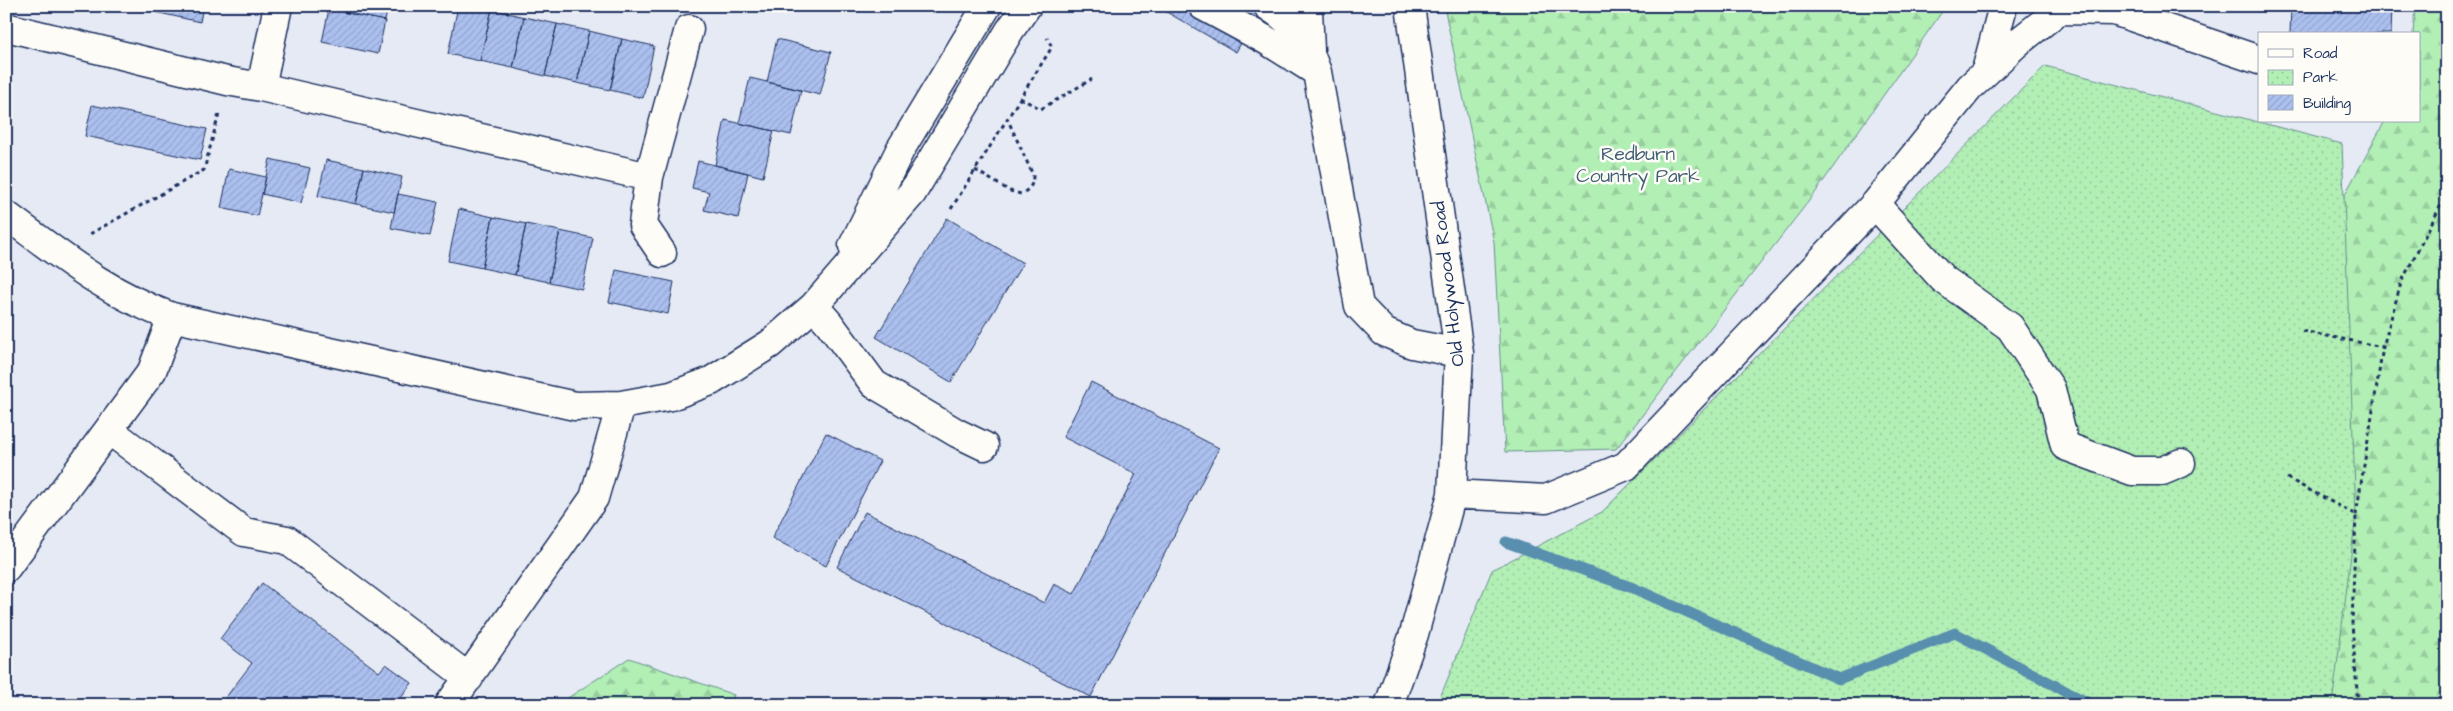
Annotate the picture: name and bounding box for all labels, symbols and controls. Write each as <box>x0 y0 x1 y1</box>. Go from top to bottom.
legend <box>2258 32 2420 122</box>
text: Road <box>2303 43 2338 64</box>
text: Park <box>2303 67 2338 88</box>
text: Building <box>2303 93 2351 115</box>
park label: Redburn Country Park <box>1576 141 1700 191</box>
street label: Old Holywood Road <box>1425 199 1473 368</box>

